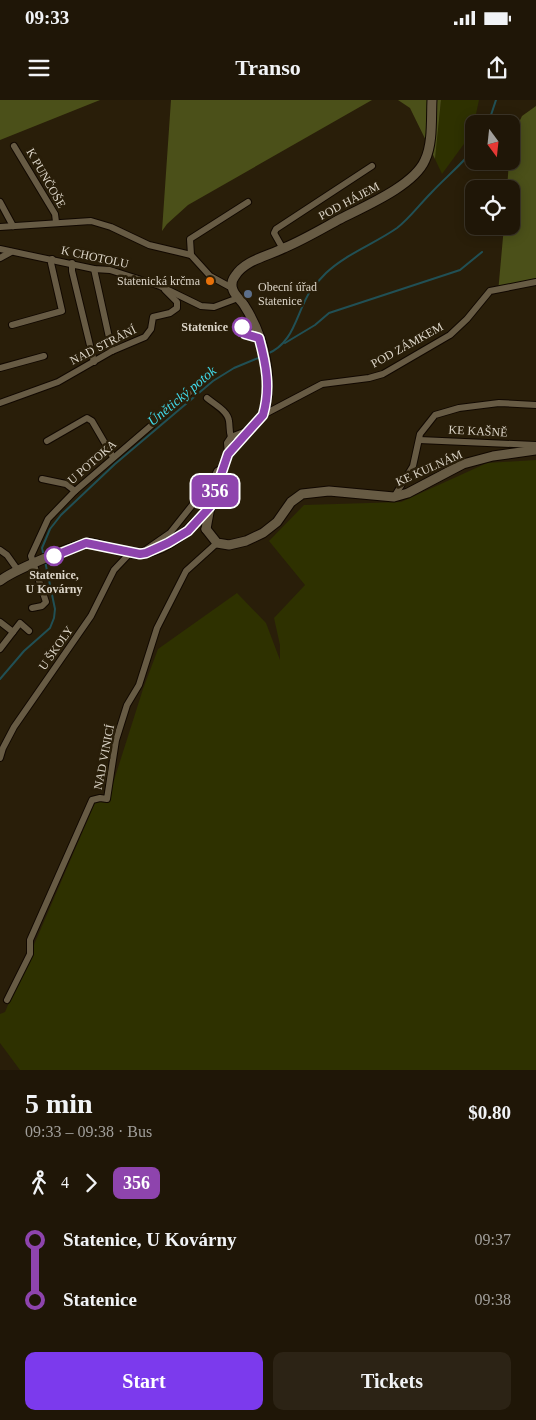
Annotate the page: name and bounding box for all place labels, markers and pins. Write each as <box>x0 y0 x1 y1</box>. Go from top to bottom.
place label: Statenická krčma <box>117 274 201 288</box>
marker: Statenická krčma <box>204 275 216 287</box>
place label: Obecní úřad Statenice <box>258 280 317 308</box>
marker: Obecní úřad Statenice <box>242 288 254 300</box>
marker: Statenice <box>232 317 252 337</box>
place label: Statenice <box>181 320 229 334</box>
marker: Statenice, U Kovárny <box>44 546 64 566</box>
place label: Statenice, U Kovárny <box>26 568 83 596</box>

